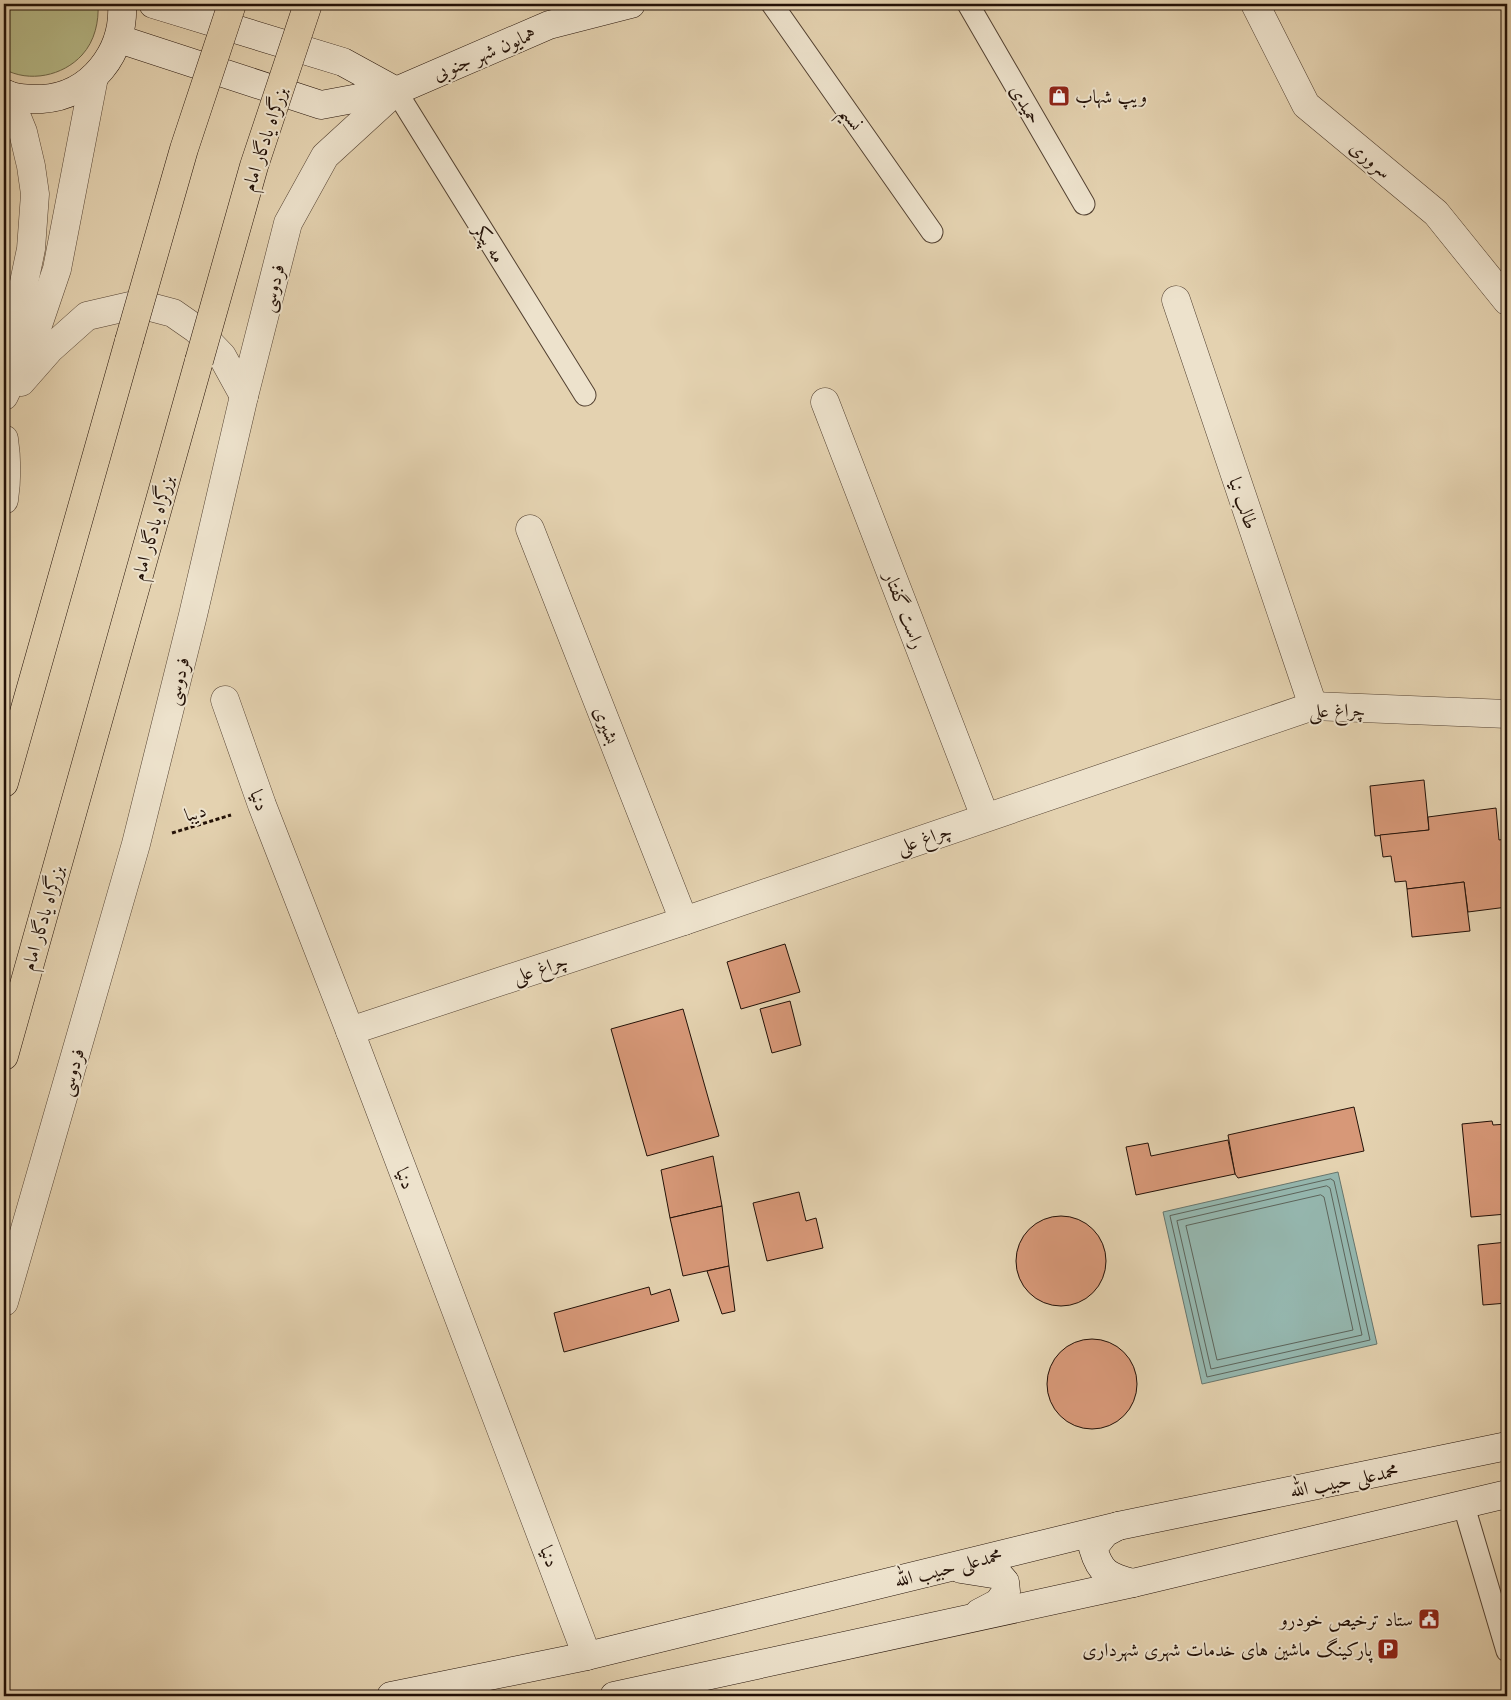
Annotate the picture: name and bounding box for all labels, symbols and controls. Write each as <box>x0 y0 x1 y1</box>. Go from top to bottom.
street label: همایون‌ شهر جنوبی <box>431 25 540 88</box>
street label: حمیدی <box>1005 82 1043 128</box>
street label: بزرگراه یادگار امام <box>236 83 297 196</box>
shop icon: ویپ شهاب <box>1047 84 1071 108</box>
place label: ویپ شهاب <box>1075 89 1147 110</box>
street label: نسیم <box>829 104 865 139</box>
street label: سروری <box>1345 139 1393 184</box>
street label: مه‌ پیکر <box>466 219 509 268</box>
street label: فردوسی <box>259 263 291 315</box>
street label: بزرگراه یادگار امام <box>126 472 183 585</box>
street label: طالب‌ نیا <box>1223 476 1259 532</box>
street label: راست گفتار <box>879 567 929 652</box>
street label: فردوسی <box>164 656 196 708</box>
street label: چراغ‌ علی <box>1309 703 1365 726</box>
street label: بشیری <box>589 705 621 748</box>
street label: دنیا <box>245 788 270 814</box>
street label: دیبا <box>183 802 209 827</box>
street label: چراغ‌ علی <box>895 822 956 862</box>
street label: بزرگراه یادگار امام <box>16 862 73 975</box>
street label: چراغ‌ علی <box>511 953 572 992</box>
street label: فردوسی <box>58 1047 91 1099</box>
street label: دنیا <box>391 1166 416 1192</box>
street label: محمدعلی حبیب الله <box>1287 1456 1401 1505</box>
street label: محمدعلی حبیب الله <box>891 1540 1005 1595</box>
street label: دنیا <box>535 1544 560 1570</box>
public building icon: ستاد ترخیص خودرو <box>1417 1607 1441 1631</box>
place label: ستاد ترخیص خودرو <box>1278 1612 1413 1633</box>
place label: پارکینگ ماشین های خدمات شهری شهرداری <box>1082 1637 1373 1663</box>
parking icon: پارکینگ ماشین های خدمات شهری شهرداری <box>1376 1637 1400 1661</box>

